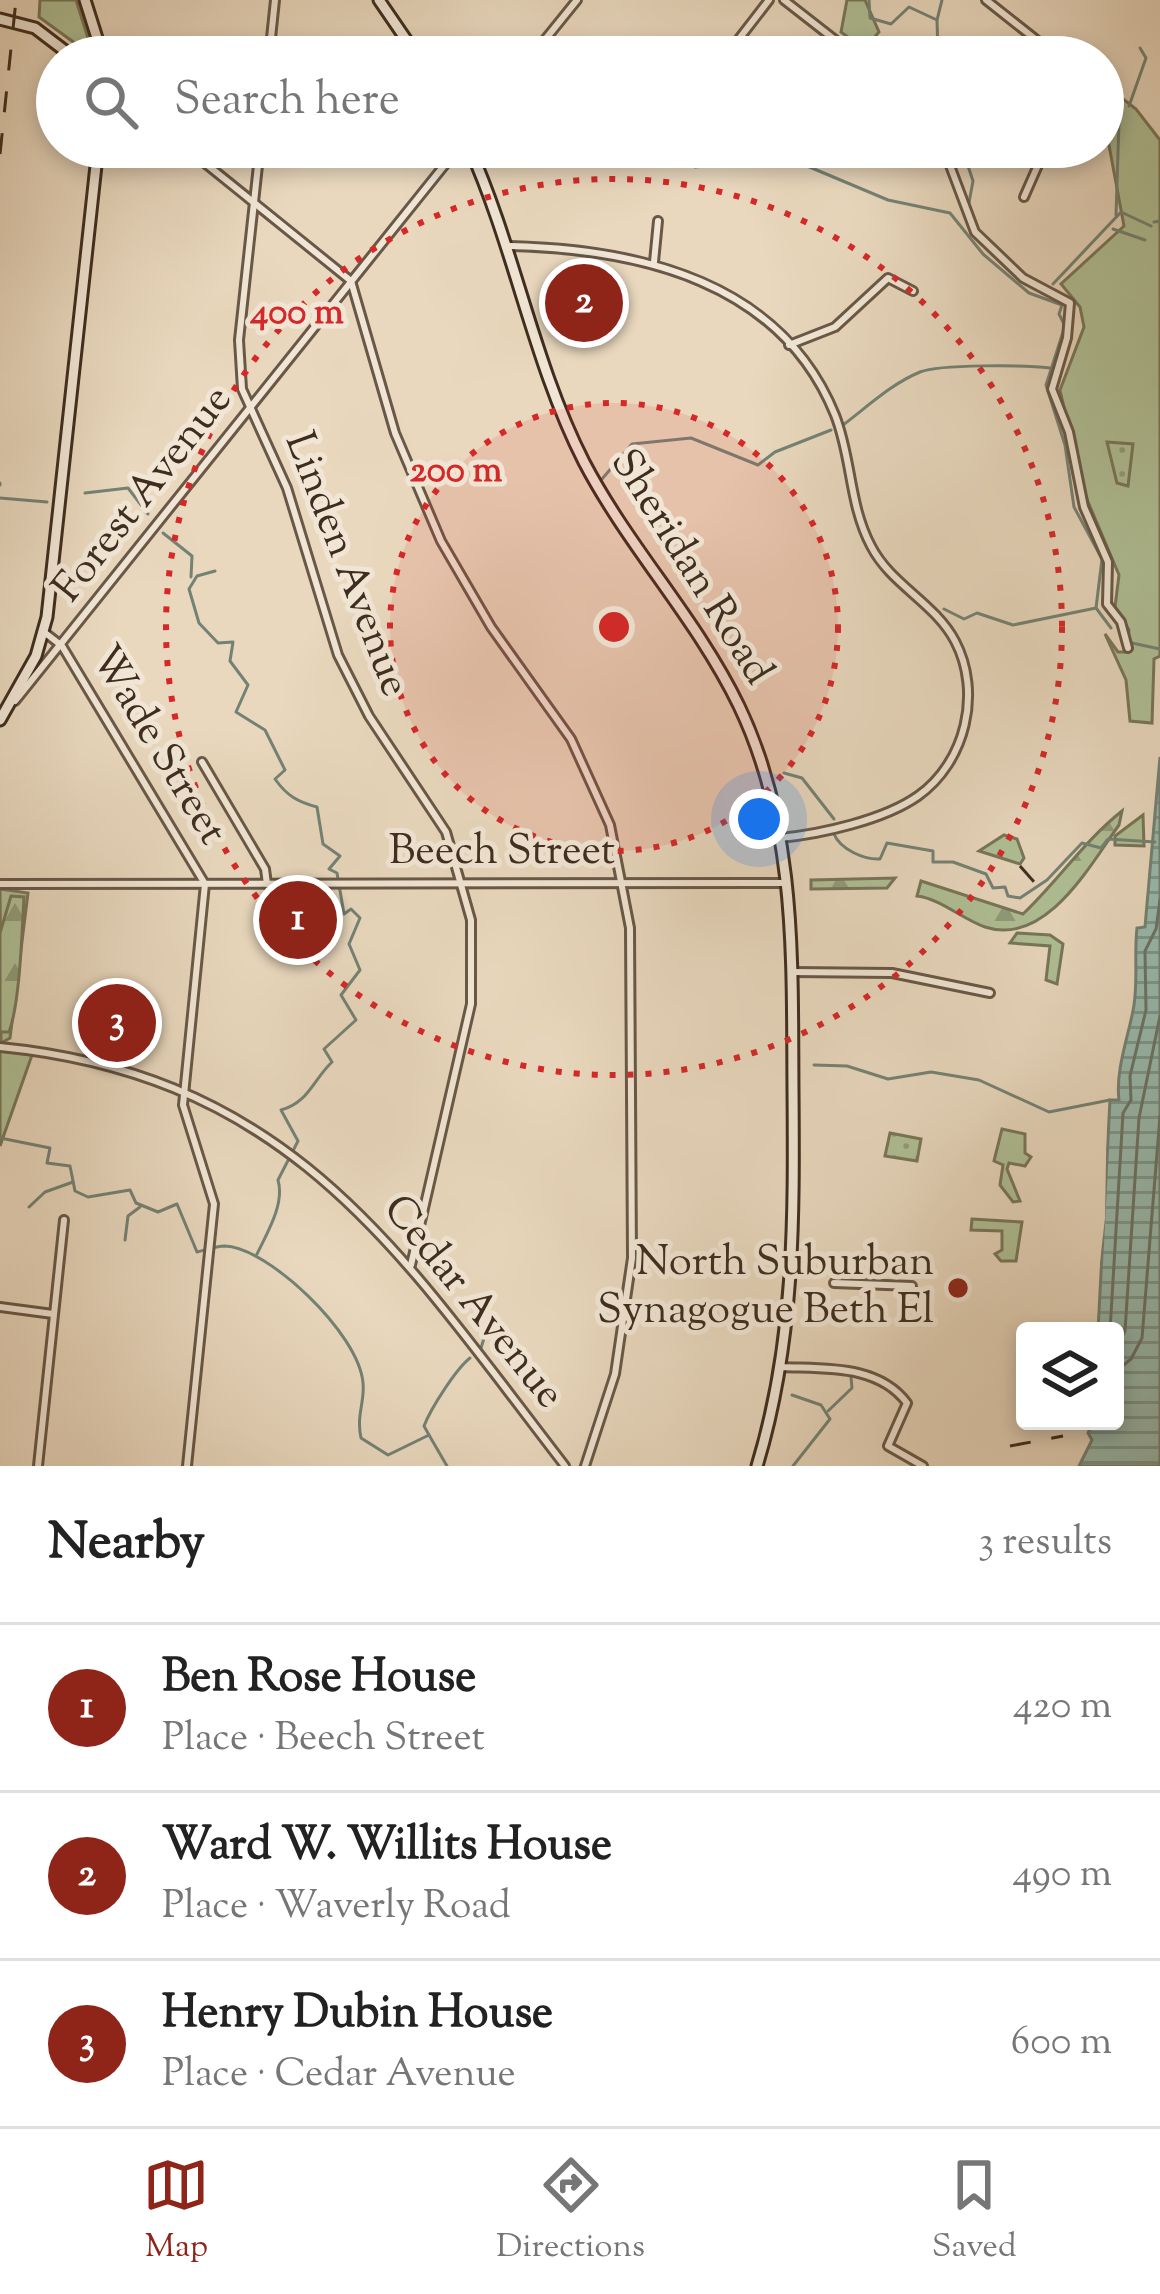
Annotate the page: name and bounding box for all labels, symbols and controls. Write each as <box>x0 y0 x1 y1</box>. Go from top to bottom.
search box <box>36 36 1124 168</box>
icon: search <box>78 69 144 135</box>
text: Search here <box>174 70 400 135</box>
pin: 2 <box>545 258 623 348</box>
text: 400 m <box>249 288 344 340</box>
street label: Forest Avenue <box>40 374 248 616</box>
street label: Linden Avenue <box>267 424 423 706</box>
street label: Sheridan Road <box>594 439 786 697</box>
text: 200 m <box>410 446 502 498</box>
centre of rings <box>593 606 635 648</box>
street label: Wade Street <box>74 635 240 857</box>
your location <box>729 789 789 849</box>
street label: Beech Street <box>389 823 615 883</box>
pin: 1 <box>259 875 337 965</box>
pin: 3 <box>78 978 156 1068</box>
street label: Cedar Avenue <box>367 1183 577 1423</box>
place label: North Suburban Synagogue Beth El <box>597 1234 934 1342</box>
marker: North Suburban Synagogue Beth El <box>945 1275 971 1301</box>
map controls <box>1016 1322 1124 1430</box>
button: layers <box>1016 1322 1124 1430</box>
text: Nearby <box>48 1508 205 1581</box>
text: 3 results <box>978 1516 1112 1572</box>
text: Ben Rose House <box>162 1647 476 1712</box>
text: 1 <box>80 1680 94 1736</box>
text: 420 m <box>1013 1680 1112 1736</box>
text: Place · Beech Street <box>162 1712 485 1768</box>
text: Ward W. Willits House <box>162 1815 612 1880</box>
text: 2 <box>78 1848 96 1904</box>
text: 490 m <box>1013 1848 1112 1904</box>
text: Place · Waverly Road <box>162 1880 511 1936</box>
text: Henry Dubin House <box>162 1983 553 2048</box>
text: 3 <box>79 2016 95 2072</box>
text: 600 m <box>1011 2016 1112 2072</box>
text: Place · Cedar Avenue <box>162 2048 516 2104</box>
tab: Map <box>143 2152 209 2272</box>
tab: Directions <box>496 2152 645 2272</box>
tab: Saved <box>932 2152 1017 2272</box>

